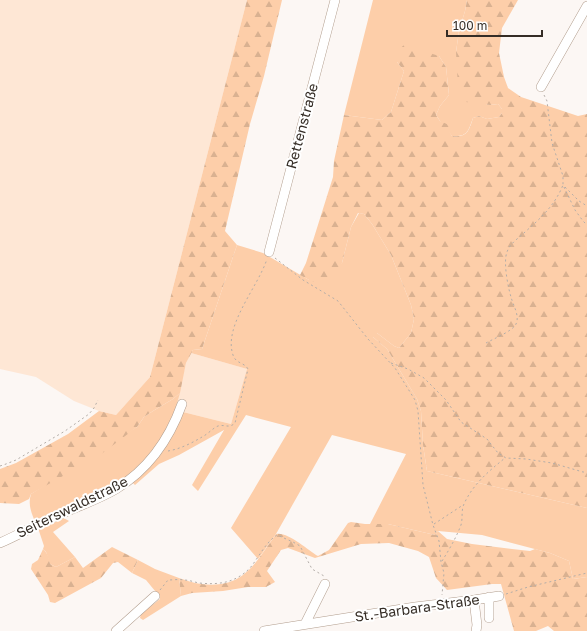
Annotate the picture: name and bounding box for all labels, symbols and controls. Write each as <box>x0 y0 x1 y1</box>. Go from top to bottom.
scale bar <box>447 12 542 38</box>
text: 100 m <box>453 18 487 33</box>
street label: Rettenstraße <box>282 81 321 170</box>
street label: Seiterswaldstraße <box>13 472 130 541</box>
street label: St.-Barbara-Straße <box>353 590 480 625</box>

